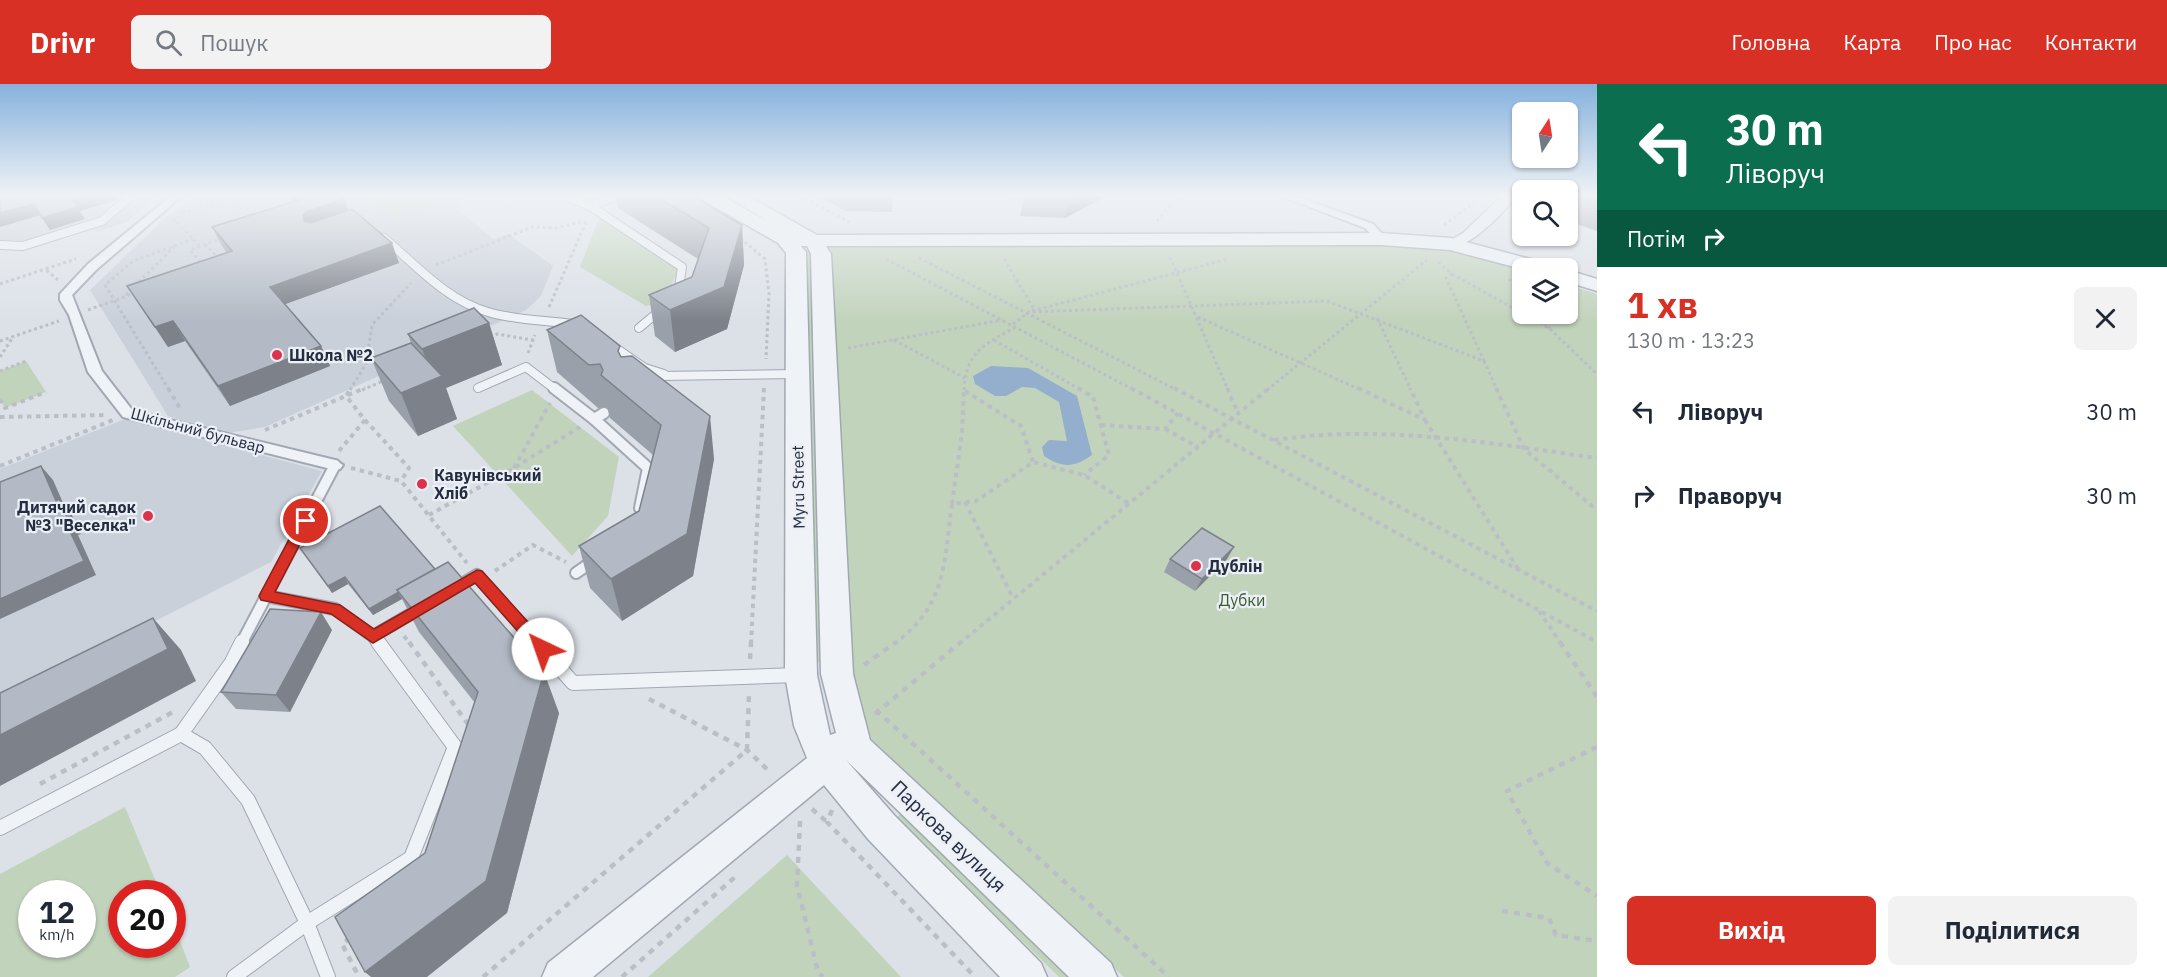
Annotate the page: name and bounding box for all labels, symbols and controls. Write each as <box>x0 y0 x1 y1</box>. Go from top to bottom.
search box <box>131 15 551 69</box>
text: Drivr <box>30 24 95 61</box>
icon: search <box>152 26 185 59</box>
text: Пошук <box>200 28 268 57</box>
text: Головна <box>1732 28 1810 56</box>
text: Карта <box>1843 28 1901 56</box>
text: Про нас <box>1934 28 2012 56</box>
text: Контакти <box>2045 28 2137 56</box>
north arrow <box>1512 102 1578 168</box>
map controls <box>1512 102 1578 324</box>
text: 30 m <box>1726 102 1824 157</box>
icon: left <box>1627 108 1705 186</box>
text: Ліворуч <box>1726 155 1825 190</box>
button: search <box>1512 180 1578 246</box>
icon: right <box>1697 222 1730 255</box>
text: Потім <box>1627 224 1685 253</box>
button: layers <box>1512 258 1578 324</box>
text: 1 хв <box>1627 281 1698 328</box>
button: close <box>2074 287 2137 350</box>
text: 130 m · 13:23 <box>1627 327 1755 354</box>
place label: Школа №2 <box>289 345 373 365</box>
marker: Школа №2 <box>270 348 284 362</box>
icon: left <box>1627 395 1660 428</box>
text: Ліворуч <box>1678 397 1763 426</box>
text: 30 m <box>2086 397 2137 426</box>
street label: Шкільний бульвар <box>129 402 267 458</box>
street label: Myru Street <box>787 445 809 529</box>
place label: Кавунівський Хліб <box>434 465 541 503</box>
marker: Кавунівський Хліб <box>415 477 429 491</box>
icon: right <box>1627 479 1660 512</box>
text: Праворуч <box>1678 481 1782 510</box>
text: 30 m <box>2086 481 2137 510</box>
pin <box>280 495 331 546</box>
place label: Дитячий садок №3 "Веселка" <box>17 497 136 535</box>
icon: arrive <box>289 504 322 537</box>
marker: Дитячий садок №3 "Веселка" <box>141 509 155 523</box>
place label: Дублін <box>1208 556 1262 576</box>
marker: Дублін <box>1189 559 1203 573</box>
park label: Дубки <box>1219 590 1265 610</box>
position arrow <box>511 617 575 681</box>
street label: Паркова вулиця <box>885 774 1013 898</box>
speed limit sign: 20 <box>108 880 186 958</box>
text: 12 <box>39 892 75 931</box>
button: Вихід <box>1627 896 1876 965</box>
button: Поділитися <box>1888 896 2137 965</box>
text: km/h <box>39 925 75 944</box>

